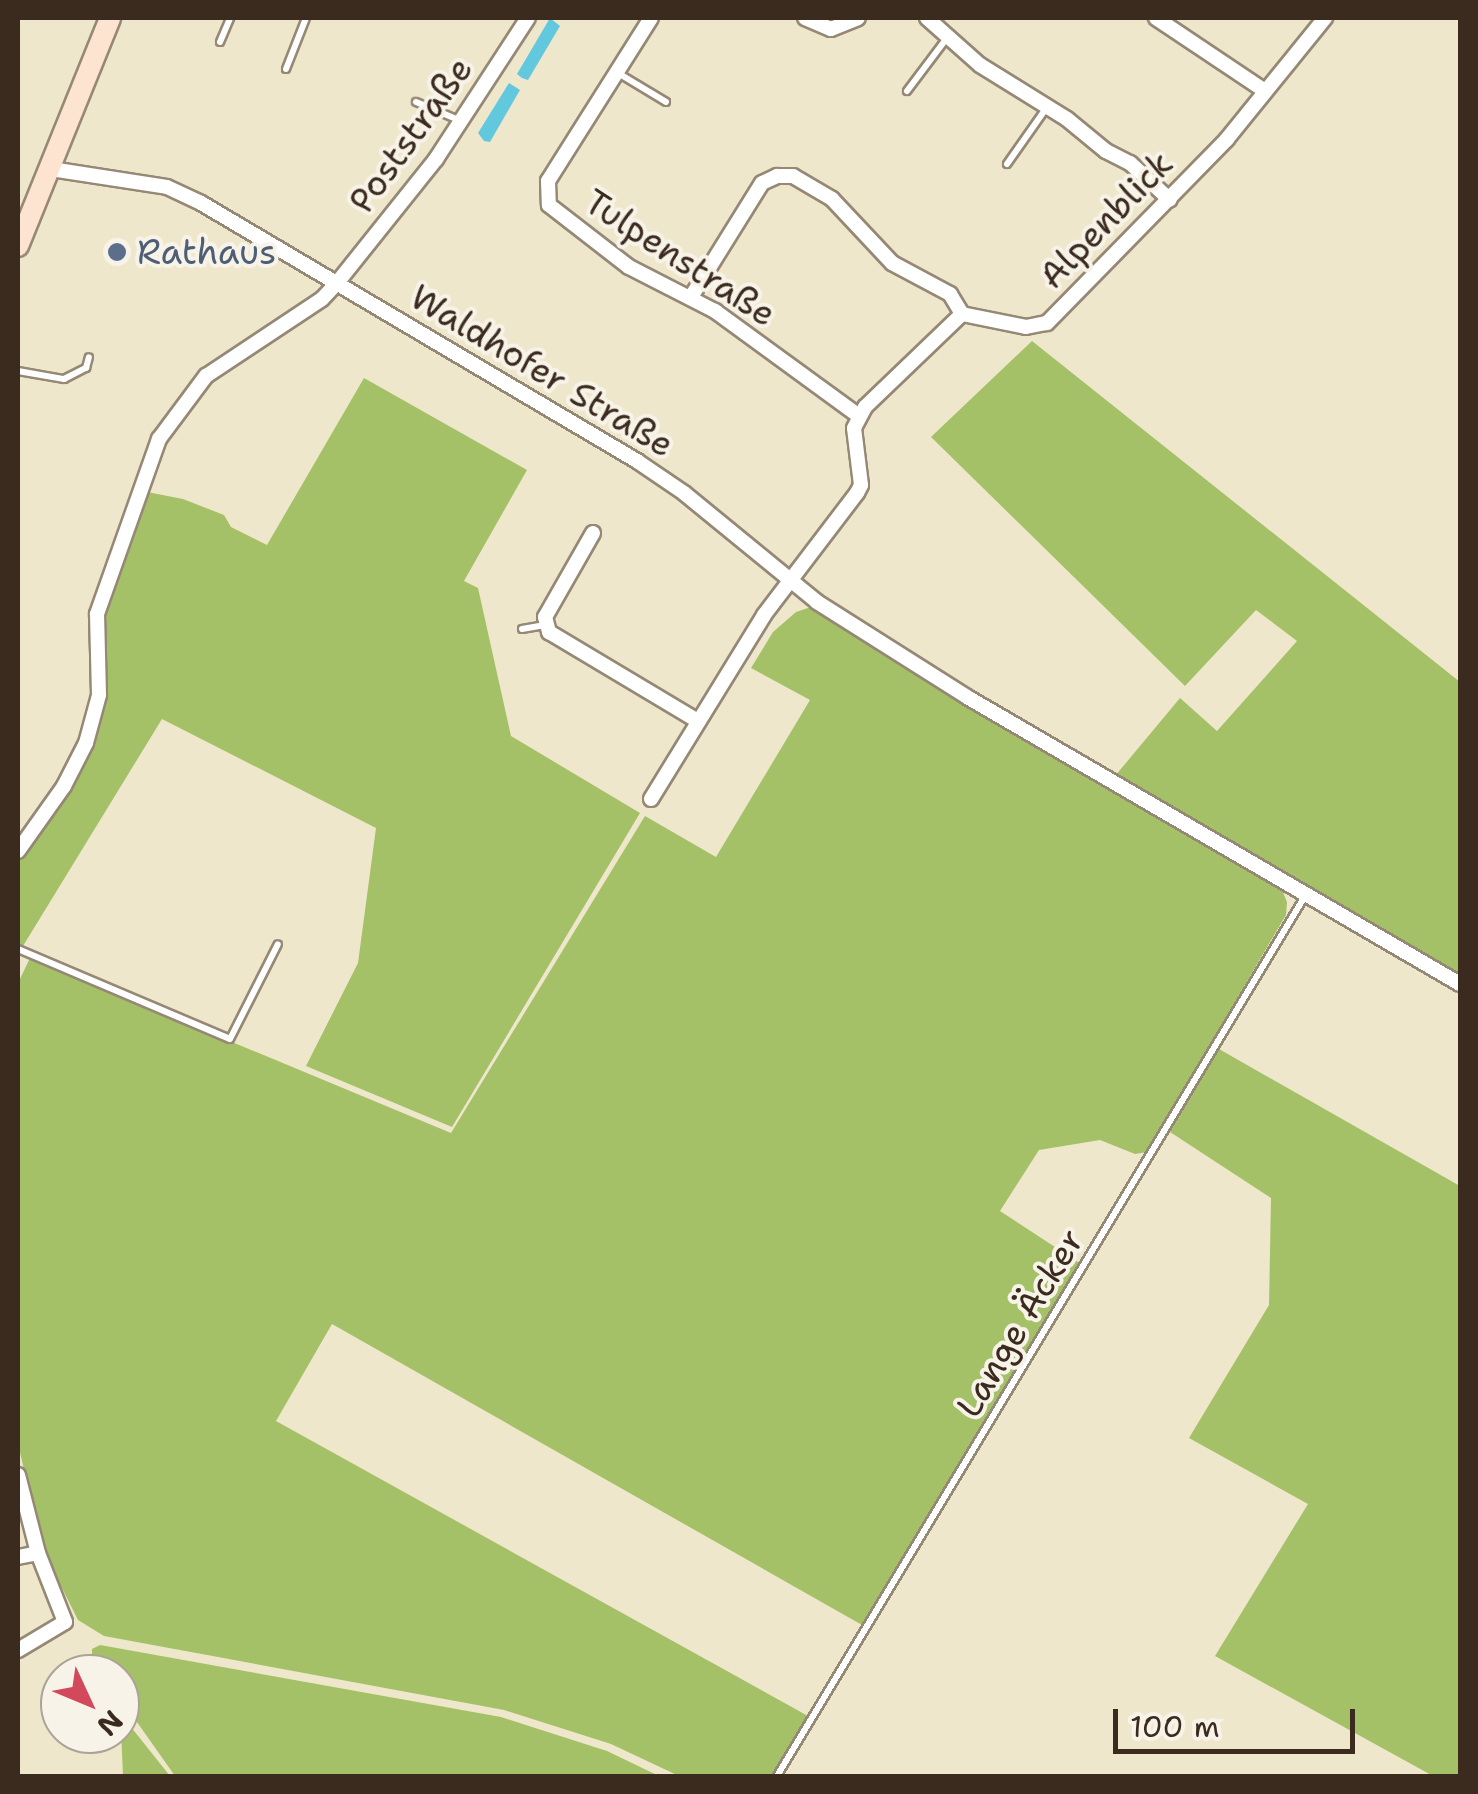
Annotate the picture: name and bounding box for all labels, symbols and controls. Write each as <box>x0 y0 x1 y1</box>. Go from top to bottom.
street label: Poststraße <box>340 49 482 221</box>
street label: Alpenblick <box>1031 143 1181 297</box>
street label: Tulpenstraße <box>577 181 783 335</box>
place label: Rathaus <box>137 231 276 273</box>
marker: Rathaus <box>106 241 128 263</box>
street label: Waldhofer Straße <box>403 276 681 466</box>
street label: Lange Äcker <box>947 1221 1093 1425</box>
north arrow <box>40 1654 140 1754</box>
scale bar <box>1118 1689 1360 1751</box>
text: N <box>89 1702 132 1745</box>
text: 100 m <box>1130 1706 1220 1747</box>

